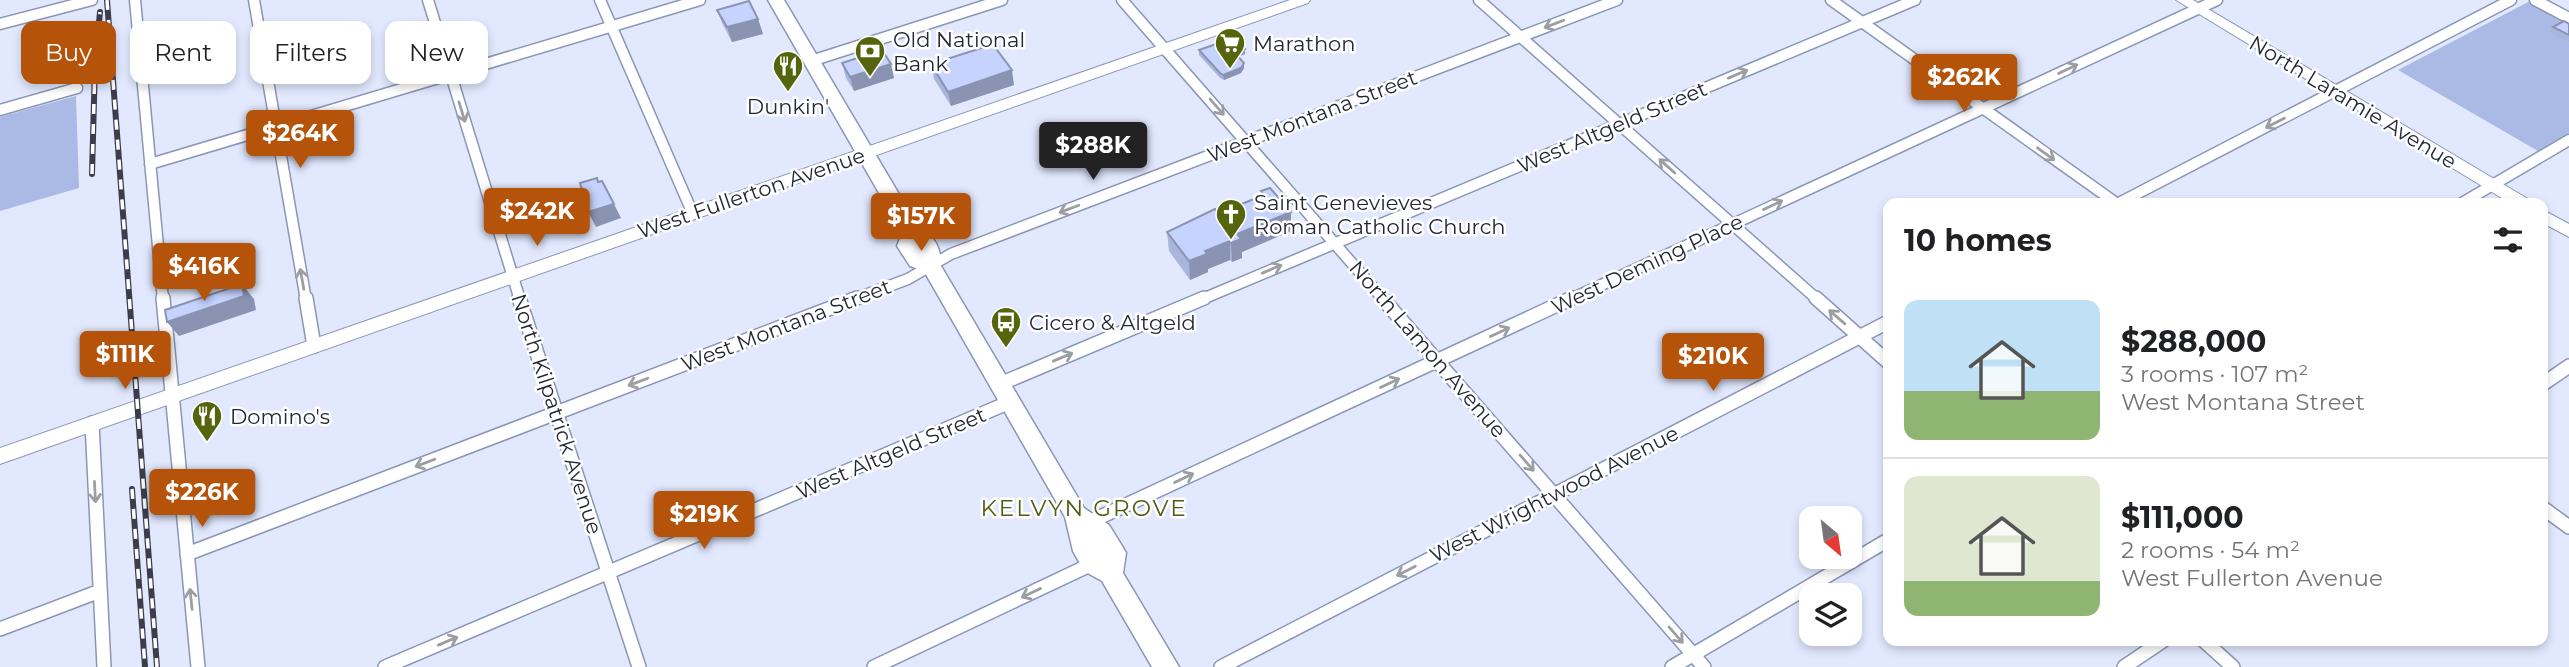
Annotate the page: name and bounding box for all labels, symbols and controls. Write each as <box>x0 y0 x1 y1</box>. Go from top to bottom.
one-way arrow <box>1543 19 1565 32</box>
chip: Buy <box>21 21 116 84</box>
chip: Rent <box>130 21 236 84</box>
chip: Filters <box>250 21 371 84</box>
chip: New <box>385 21 488 84</box>
supermarket icon: Marathon <box>1213 26 1247 70</box>
place label: Old National Bank <box>893 27 1025 76</box>
street label: North Laramie Avenue <box>2245 30 2461 174</box>
place label: Marathon <box>1253 31 1356 56</box>
bank icon: Old National Bank <box>853 34 887 78</box>
restaurant icon: Dunkin' <box>771 49 805 93</box>
pin: $262K <box>1915 54 2013 114</box>
one-way arrow <box>2057 62 2078 75</box>
text: $262K <box>1927 63 2001 91</box>
street label: West Montana Street <box>1204 64 1420 168</box>
one-way arrow <box>1726 67 1748 80</box>
street label: West Altgeld Street <box>1513 76 1711 178</box>
place label: Dunkin' <box>747 94 829 119</box>
one-way arrow <box>1209 97 1225 115</box>
one-way arrow <box>456 101 469 123</box>
pin: $264K <box>251 110 349 170</box>
one-way arrow <box>2265 116 2286 130</box>
text: $264K <box>262 119 338 147</box>
pin: $288K <box>1044 122 1142 182</box>
text: $288K <box>1055 131 1131 159</box>
street label: West Fullerton Avenue <box>634 142 868 244</box>
one-way arrow <box>2036 146 2055 161</box>
one-way arrow <box>1658 158 1676 174</box>
pin: $242K <box>488 188 586 248</box>
place label: Saint Genevieves Roman Catholic Church <box>1254 190 1506 239</box>
pin: $157K <box>872 194 970 253</box>
text: $242K <box>500 197 574 225</box>
church icon: Saint Genevieves Roman Catholic Church <box>1214 197 1248 241</box>
one-way arrow <box>1762 198 1783 211</box>
text: $157K <box>887 202 955 230</box>
one-way arrow <box>1059 204 1081 216</box>
street label: West Deming Place <box>1547 209 1747 319</box>
icon: filters <box>2489 221 2527 259</box>
text: 10 homes <box>1904 222 2052 259</box>
pin: $416K <box>155 244 253 303</box>
text: $416K <box>169 252 239 280</box>
street label: North Lamon Avenue <box>1344 255 1512 443</box>
one-way arrow <box>1261 262 1283 275</box>
one-way arrow <box>295 268 308 291</box>
street label: West Montana Street <box>678 273 894 377</box>
street label: North Kilpatrick Avenue <box>506 291 608 537</box>
bus stop icon: Cicero & Altgeld <box>989 305 1023 349</box>
one-way arrow <box>1828 309 1846 325</box>
place label: Cicero & Altgeld <box>1029 310 1196 335</box>
text: $288,000 <box>2121 323 2266 360</box>
one-way arrow <box>1489 325 1510 338</box>
icon: home <box>1960 328 2044 412</box>
pin: $111K <box>76 332 174 391</box>
pin: $210K <box>1664 334 1762 393</box>
text: $111K <box>96 340 154 368</box>
text: $210K <box>1678 342 1748 370</box>
one-way arrow <box>1051 350 1073 363</box>
text: 3 rooms · 107 m² <box>2121 360 2308 388</box>
one-way arrow <box>1379 375 1400 389</box>
one-way arrow <box>628 376 649 389</box>
text: West Montana Street <box>2121 388 2365 416</box>
restaurant icon: Domino's <box>190 399 224 443</box>
street label: West Altgeld Street <box>792 402 990 504</box>
place label: Domino's <box>230 404 330 429</box>
street label: West Wrightwood Avenue <box>1425 420 1683 568</box>
one-way arrow <box>1519 454 1535 472</box>
one-way arrow <box>415 457 437 470</box>
pin: $226K <box>153 470 251 529</box>
one-way arrow <box>1173 471 1194 484</box>
text: $226K <box>165 478 239 506</box>
one-way arrow <box>89 480 102 503</box>
pin: $219K <box>655 491 753 551</box>
district label: KELVYN GROVE <box>980 494 1188 522</box>
text: $111,000 <box>2121 499 2244 536</box>
text: $219K <box>670 500 738 528</box>
icon: home <box>1960 504 2044 588</box>
north arrow <box>1799 506 1862 569</box>
map controls <box>1799 506 1862 646</box>
text: 2 rooms · 54 m² <box>2121 536 2300 564</box>
one-way arrow <box>1397 564 1417 578</box>
text: West Fullerton Avenue <box>2121 564 2383 592</box>
button: layers <box>1799 583 1862 646</box>
one-way arrow <box>1020 587 1042 600</box>
one-way arrow <box>185 588 198 611</box>
one-way arrow <box>1668 626 1684 644</box>
one-way arrow <box>436 633 458 646</box>

